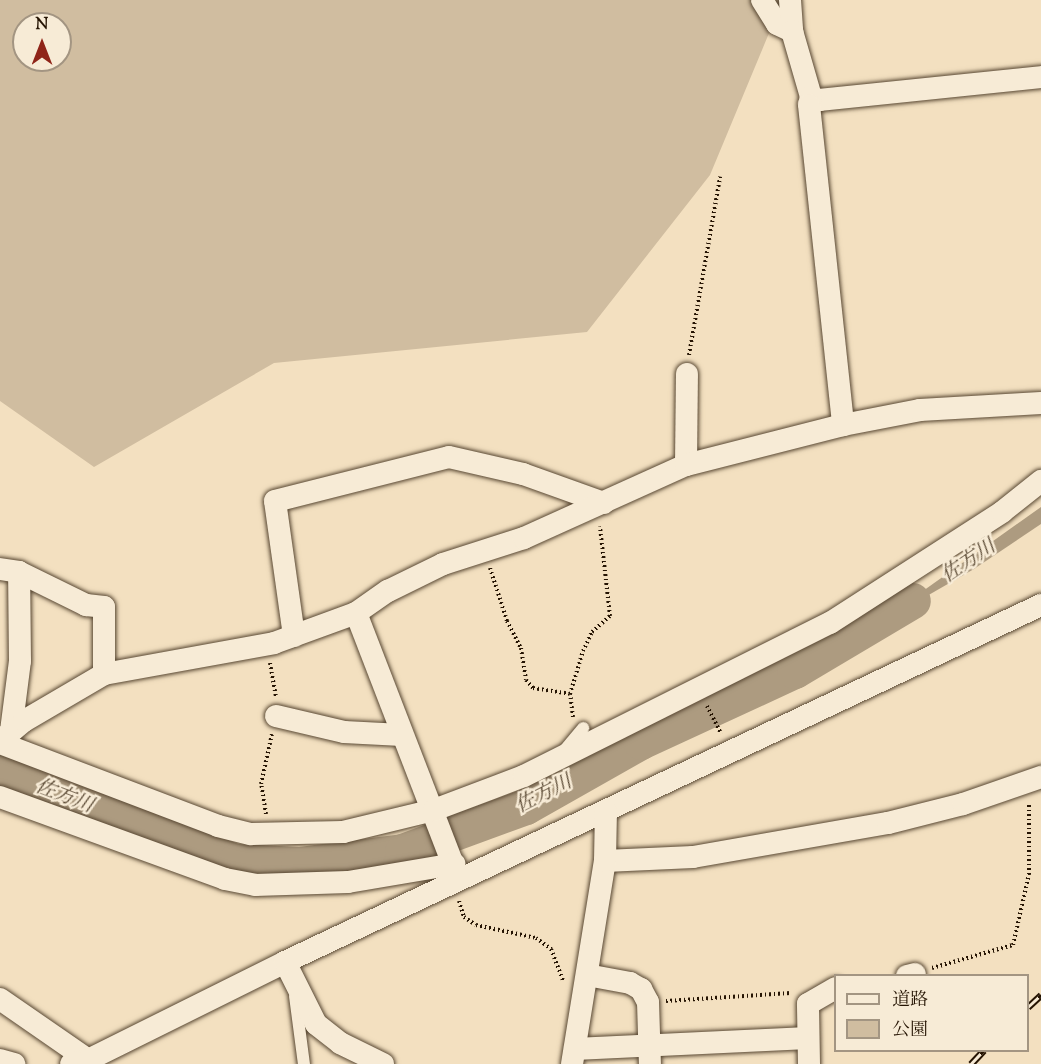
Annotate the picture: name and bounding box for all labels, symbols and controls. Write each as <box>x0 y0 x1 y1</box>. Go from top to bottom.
north arrow <box>12 12 72 72</box>
text: N <box>36 14 48 37</box>
water label: 佐方川 <box>937 535 1001 589</box>
water label: 佐方川 <box>512 771 576 819</box>
water label: 佐方川 <box>32 775 96 819</box>
legend <box>834 974 1029 1052</box>
text: 道路 <box>892 988 928 1014</box>
text: 公園 <box>892 1018 928 1044</box>

